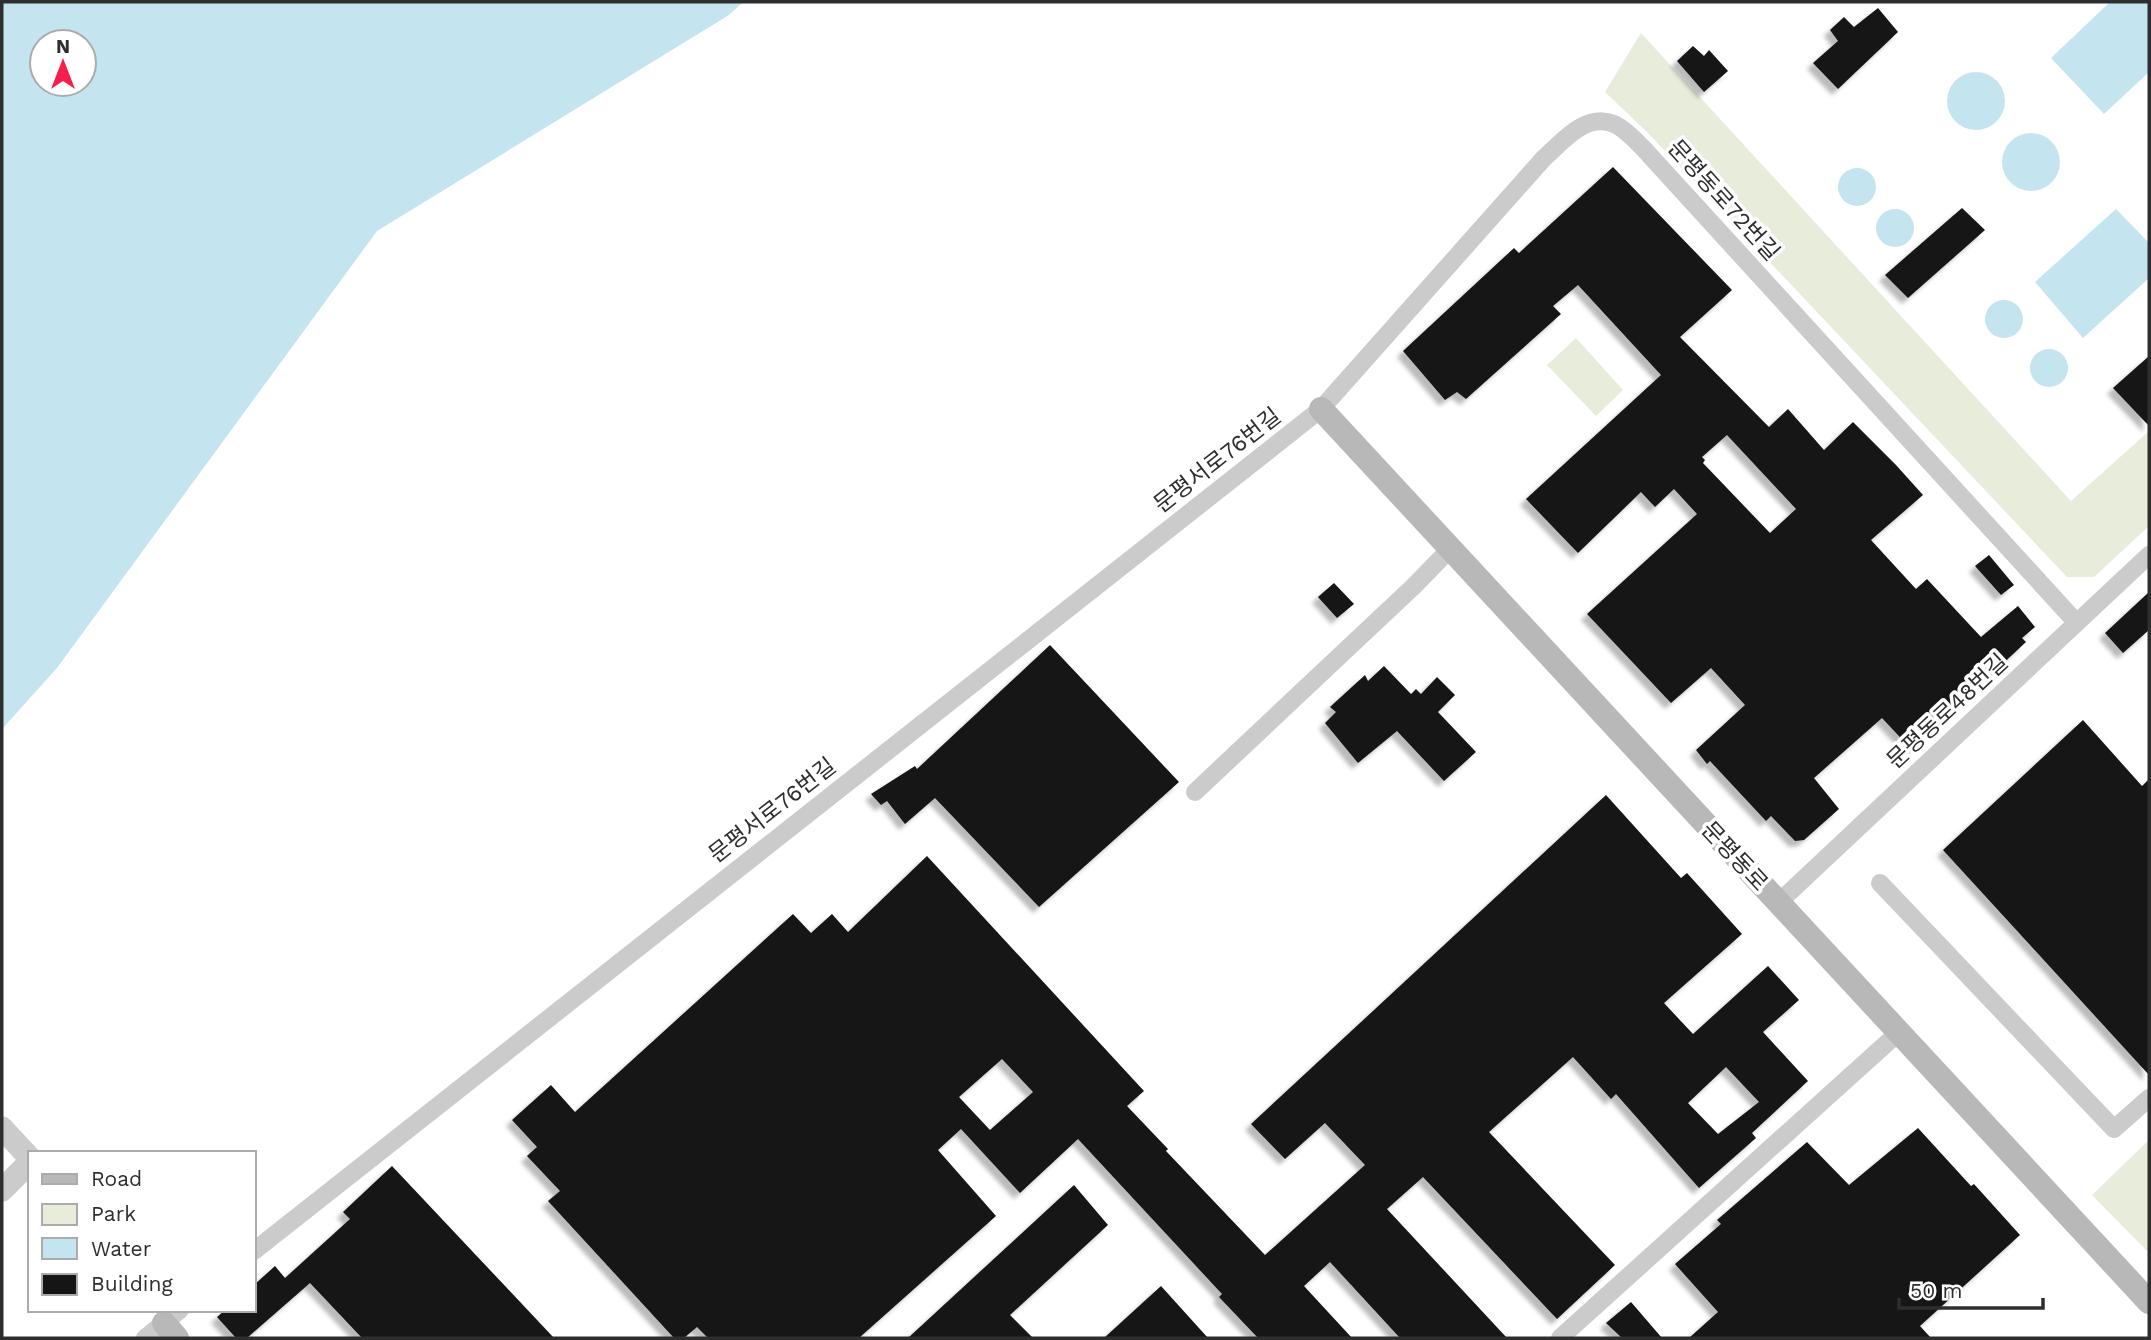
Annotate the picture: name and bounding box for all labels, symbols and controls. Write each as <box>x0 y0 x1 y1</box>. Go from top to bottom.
north arrow <box>28 28 98 98</box>
text: N <box>56 35 70 58</box>
street label: 문평동로72번길 <box>1662 134 1785 266</box>
street label: 문평서로76번길 <box>1149 403 1286 518</box>
street label: 문평동로48번길 <box>1881 649 2013 774</box>
street label: 문평서로76번길 <box>704 753 841 868</box>
street label: 문평동로 <box>1696 816 1773 896</box>
legend <box>28 1151 256 1312</box>
text: Road <box>91 1166 142 1191</box>
text: Park <box>91 1201 136 1226</box>
text: Water <box>91 1236 152 1261</box>
scale bar <box>1899 1266 2042 1310</box>
text: Building <box>91 1271 173 1296</box>
text: 50 m <box>1910 1278 1962 1303</box>

